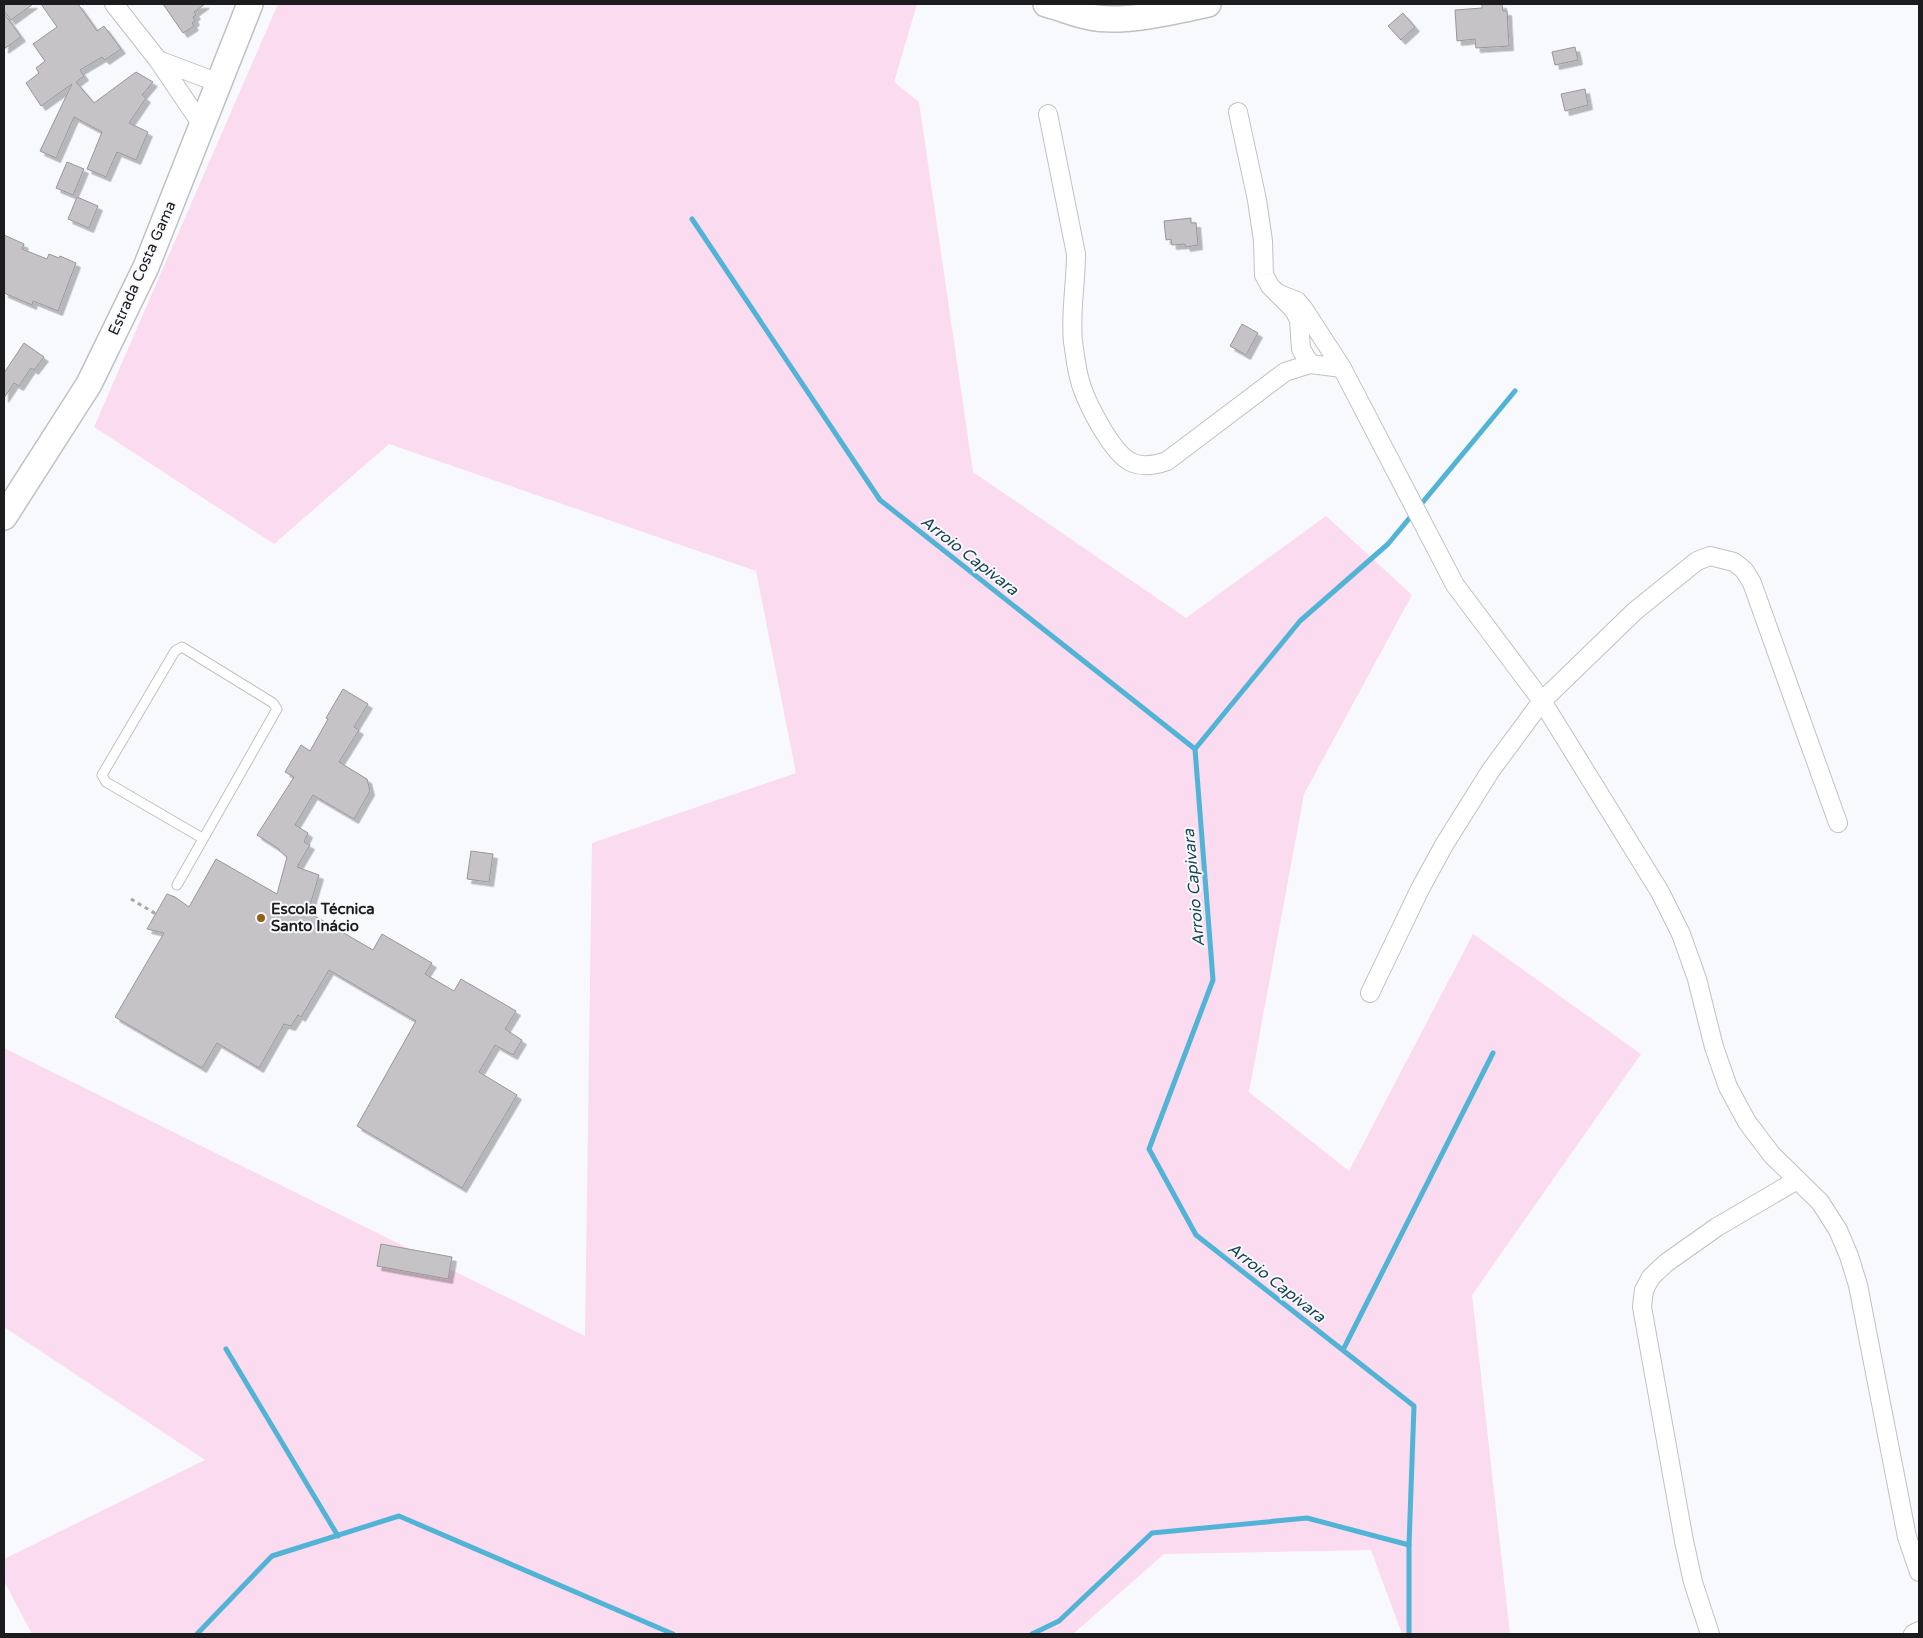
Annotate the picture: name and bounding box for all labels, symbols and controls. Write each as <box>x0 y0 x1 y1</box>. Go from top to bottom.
street label: Estrada Costa Gama <box>104 198 180 338</box>
water label: Arroio Capivara <box>917 512 1023 601</box>
water label: Arroio Capivara <box>1179 827 1209 948</box>
place label: Escola Técnica Santo Inácio <box>271 900 375 935</box>
marker: Escola Técnica Santo Inácio <box>255 912 267 924</box>
water label: Arroio Capivara <box>1224 1239 1330 1328</box>

